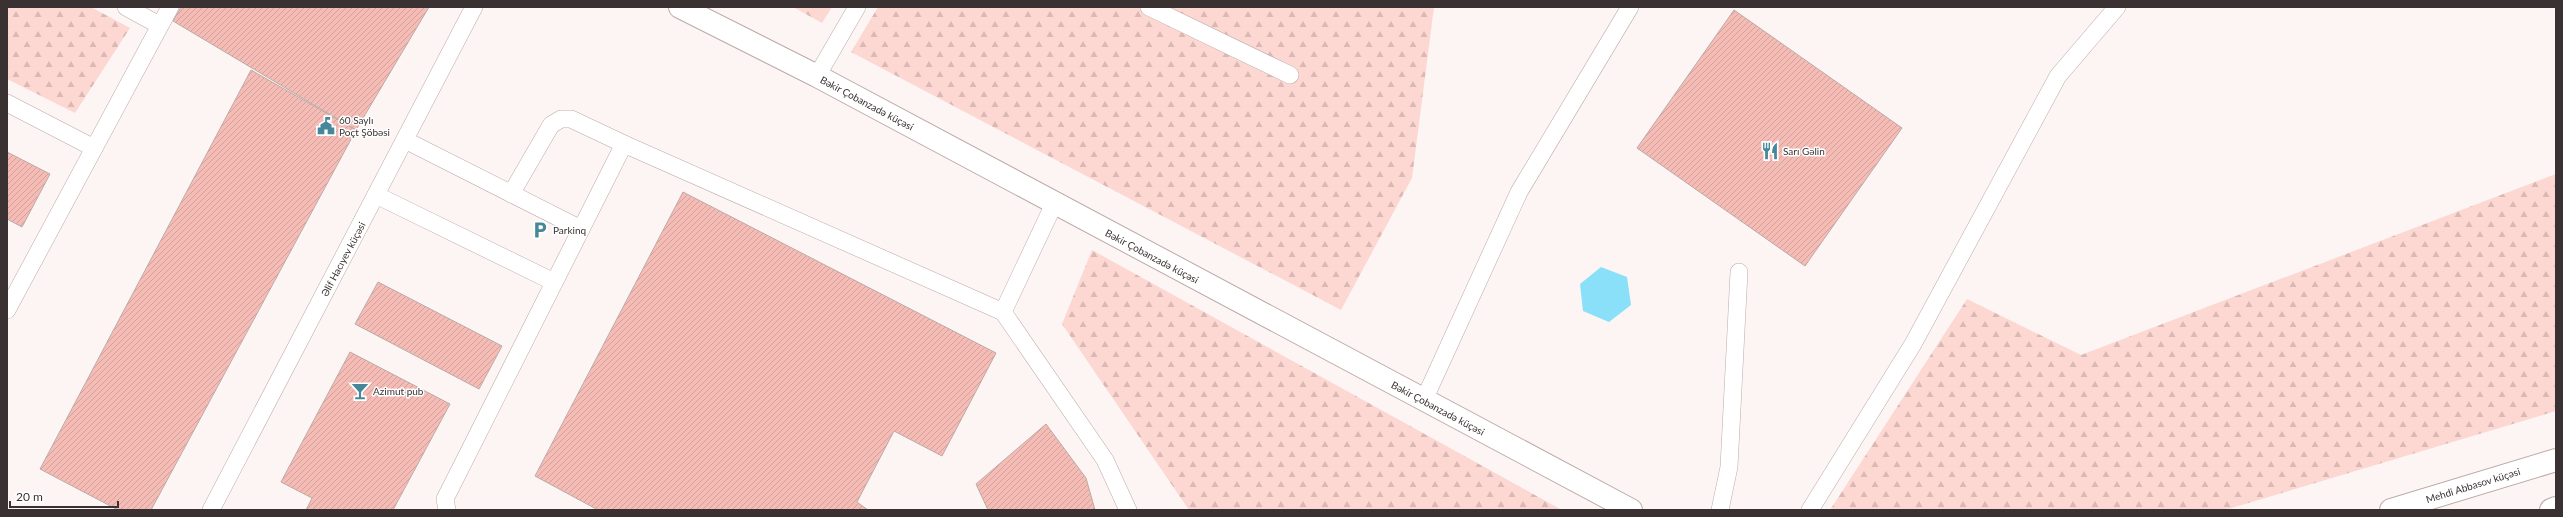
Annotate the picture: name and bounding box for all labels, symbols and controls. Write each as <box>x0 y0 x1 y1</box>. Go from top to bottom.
street label: Bəkir Çobanzadə küçəsi <box>818 73 916 133</box>
place label: 60 Saylı Poçt Şöbəsi <box>339 114 390 138</box>
public building icon: 60 Saylı Poçt Şöbəsi <box>316 116 336 136</box>
restaurant icon: Sarı Gəlin <box>1760 141 1780 161</box>
place label: Sarı Gəlin <box>1783 145 1825 157</box>
street label: Əlif Hacıyev küçəsi <box>318 220 368 298</box>
parking icon: Parkinq <box>530 220 550 240</box>
place label: Parkinq <box>553 224 586 236</box>
street label: Bəkir Çobanzadə küçəsi <box>1103 226 1201 286</box>
street label: Bəkir Çobanzadə küçəsi <box>1389 378 1487 438</box>
bar icon: Azimut pub <box>350 381 370 401</box>
place label: Azimut pub <box>373 385 424 397</box>
street label: Mehdi Abbasov küçəsi <box>2424 465 2522 505</box>
scale bar <box>10 483 118 509</box>
text: 20 m <box>16 489 43 504</box>

